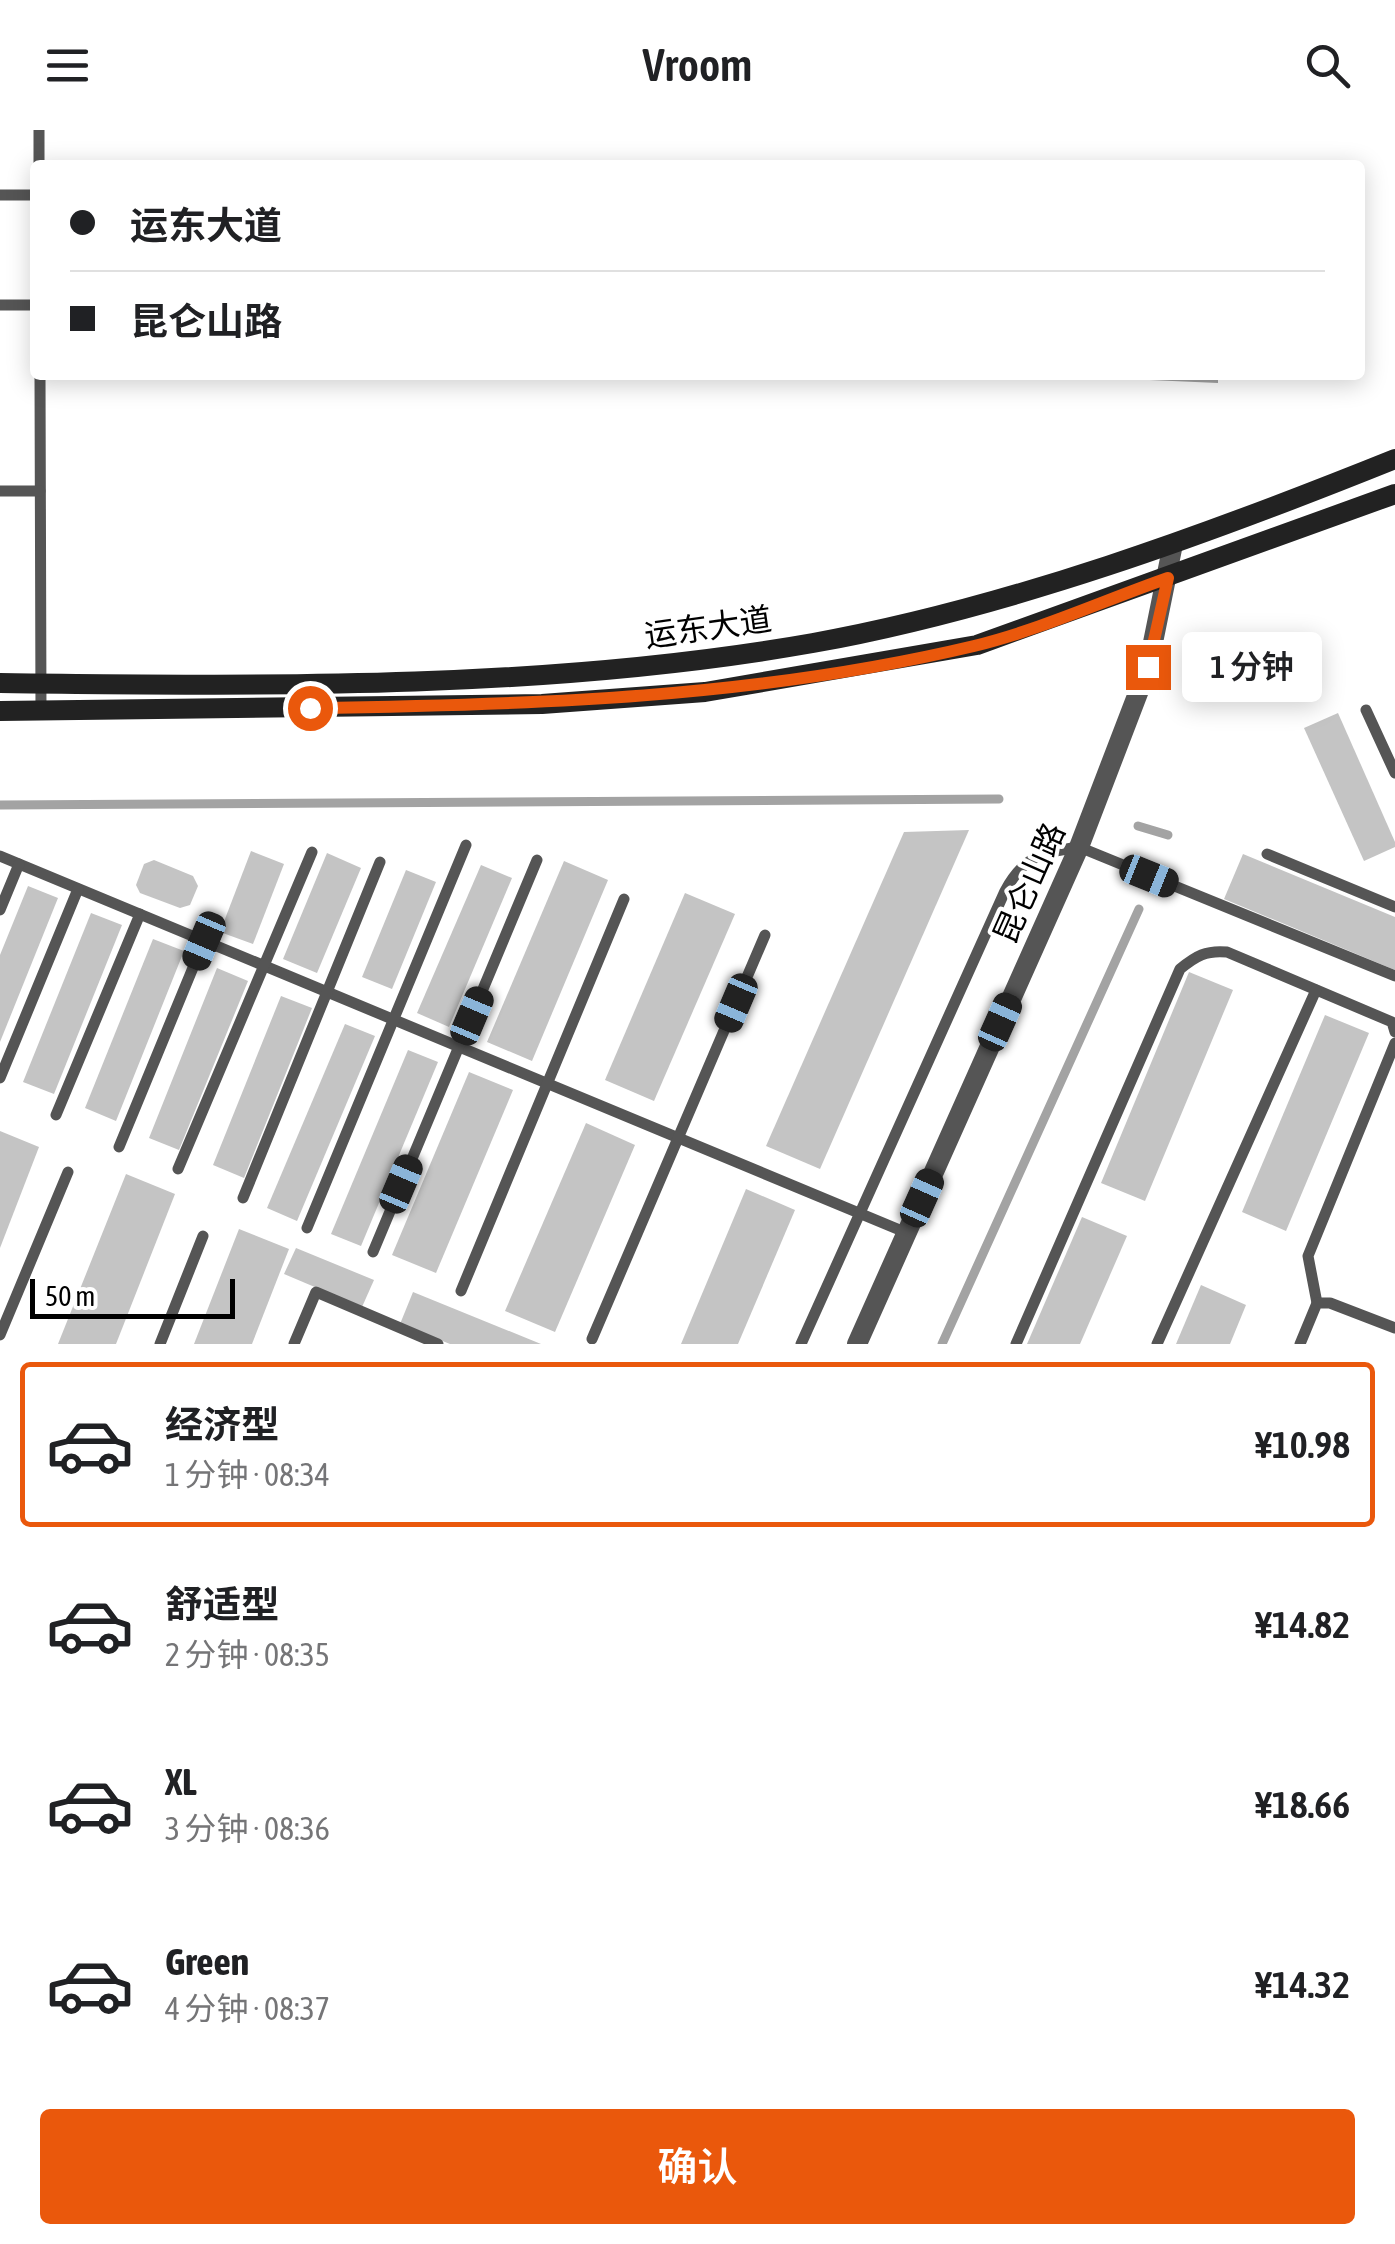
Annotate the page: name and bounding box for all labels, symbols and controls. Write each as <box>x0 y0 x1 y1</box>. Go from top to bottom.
icon: menu <box>40 38 95 93</box>
icon: search <box>1300 38 1355 93</box>
text: Vroom <box>642 39 753 91</box>
text: 运东大道 <box>130 204 282 247</box>
text: 昆仑山路 <box>130 300 282 343</box>
street label: 运东大道 <box>642 600 774 654</box>
callout: 1 分钟 <box>1183 632 1323 702</box>
route end <box>1126 645 1171 690</box>
text: 1 分钟 <box>1210 648 1294 685</box>
route start <box>288 686 333 731</box>
street label: 昆仑山路 <box>986 817 1072 949</box>
car <box>1116 851 1182 901</box>
car <box>178 908 230 974</box>
car <box>710 970 762 1036</box>
car <box>446 983 498 1049</box>
car <box>974 988 1026 1056</box>
car <box>375 1151 427 1217</box>
car <box>896 1164 948 1232</box>
scale bar <box>30 1274 235 1318</box>
text: 50 m <box>45 1280 95 1312</box>
icon: car <box>45 1400 135 1490</box>
text: 经济型 <box>165 1403 279 1446</box>
text: ¥10.98 <box>1255 1423 1350 1466</box>
text: 1 分钟 · 08:34 <box>165 1456 330 1493</box>
icon: car <box>45 1580 135 1670</box>
text: 舒适型 <box>165 1583 279 1626</box>
text: ¥14.82 <box>1255 1603 1350 1646</box>
text: 2 分钟 · 08:35 <box>165 1636 330 1673</box>
icon: car <box>45 1760 135 1850</box>
text: XL <box>165 1760 197 1803</box>
text: ¥18.66 <box>1255 1783 1350 1826</box>
text: 3 分钟 · 08:36 <box>165 1810 330 1847</box>
icon: car <box>45 1940 135 2030</box>
text: Green <box>165 1940 249 1983</box>
text: ¥14.32 <box>1255 1963 1350 2006</box>
text: 4 分钟 · 08:37 <box>165 1990 330 2027</box>
button: 确认 <box>40 2109 1355 2224</box>

